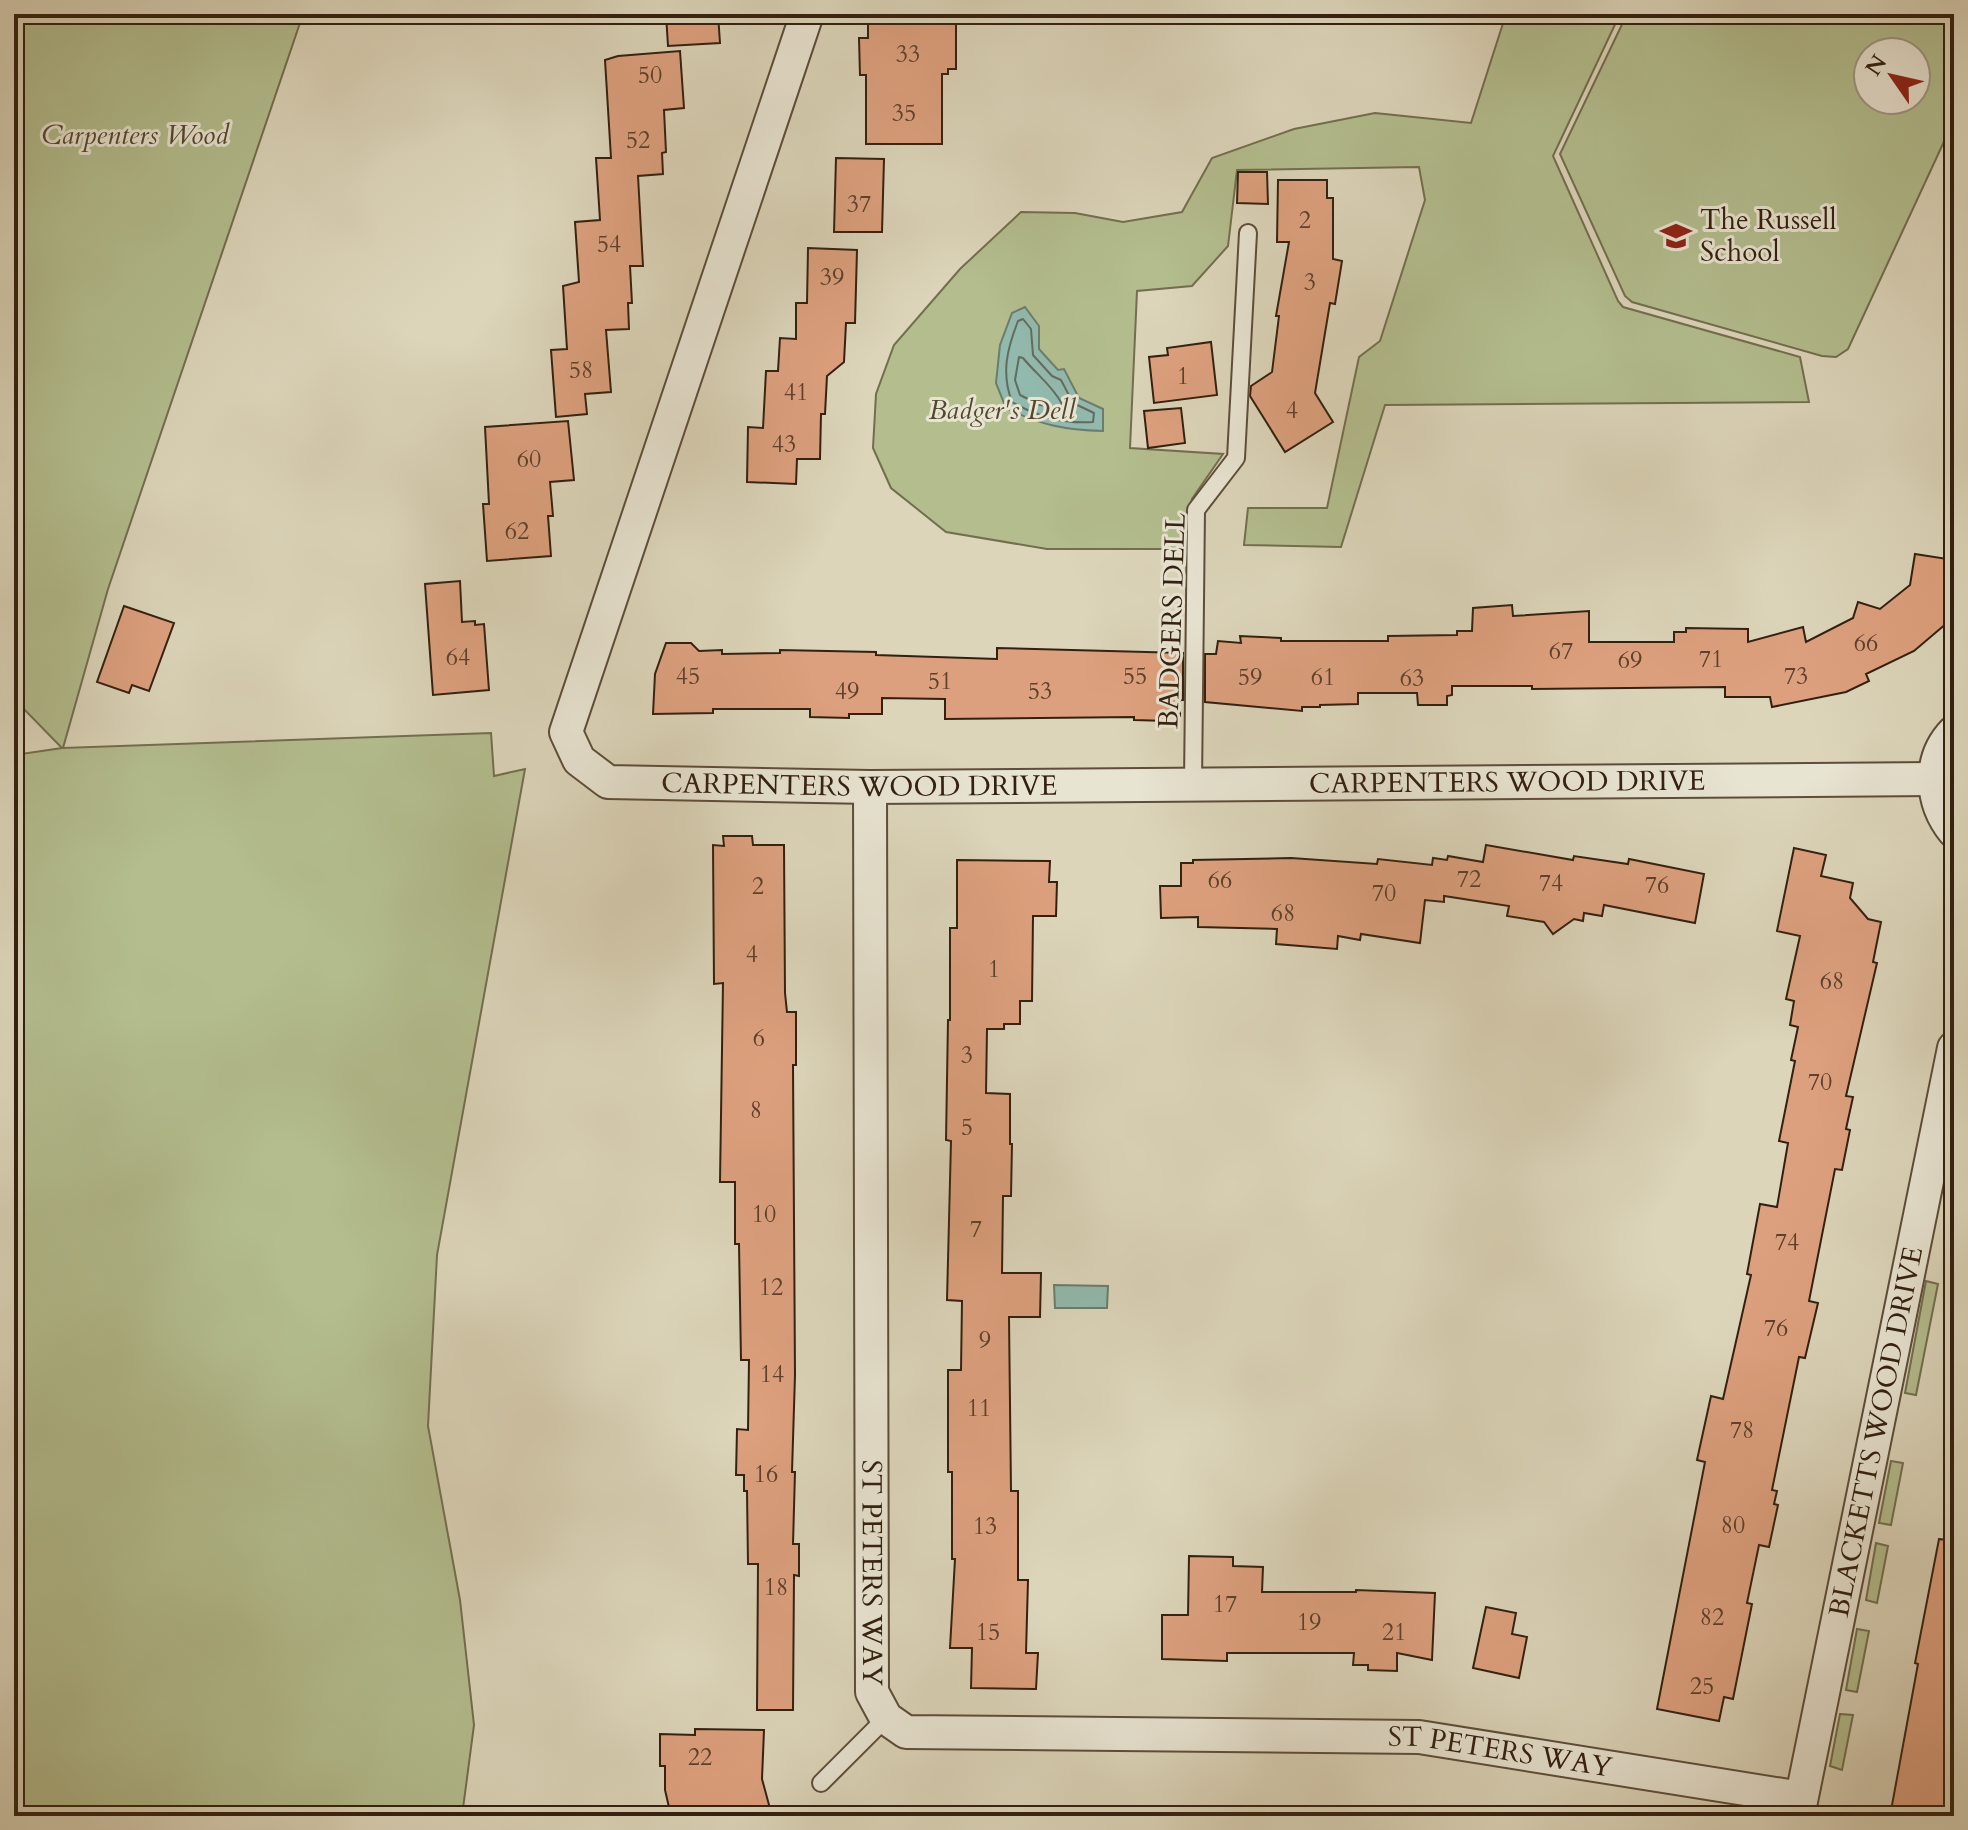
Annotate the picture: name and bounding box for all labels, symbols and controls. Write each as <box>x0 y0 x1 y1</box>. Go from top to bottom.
north arrow <box>1852 36 1932 116</box>
house number: 33 <box>896 38 920 71</box>
text: N <box>1858 49 1894 82</box>
house number: 50 <box>638 59 662 92</box>
house number: 35 <box>892 97 916 130</box>
park label: Carpenters Wood <box>41 116 230 154</box>
house number: 52 <box>626 124 650 157</box>
house number: 37 <box>847 188 871 221</box>
place label: The Russell School <box>1700 201 1837 271</box>
house number: 2 <box>1299 204 1311 237</box>
school or university icon: The Russell School <box>1659 219 1693 253</box>
house number: 54 <box>597 228 621 261</box>
house number: 39 <box>820 261 844 294</box>
house number: 3 <box>1304 266 1316 299</box>
house number: 58 <box>569 354 593 387</box>
house number: 1 <box>1177 360 1189 393</box>
house number: 41 <box>784 376 808 409</box>
park label: Badger's Dell <box>929 391 1077 429</box>
house number: 4 <box>1286 394 1298 427</box>
house number: 43 <box>772 428 796 461</box>
house number: 60 <box>517 443 541 476</box>
street label: BADGERS DELL <box>1149 512 1195 730</box>
house number: 62 <box>505 515 529 548</box>
house number: 66 <box>1854 627 1878 660</box>
house number: 67 <box>1549 635 1573 668</box>
house number: 64 <box>446 641 470 674</box>
house number: 71 <box>1699 643 1723 676</box>
house number: 69 <box>1618 644 1642 677</box>
house number: 45 <box>676 660 700 693</box>
house number: 55 <box>1123 660 1147 693</box>
house number: 73 <box>1784 660 1808 693</box>
house number: 59 <box>1238 661 1262 694</box>
house number: 61 <box>1311 661 1335 694</box>
house number: 63 <box>1400 662 1424 695</box>
house number: 51 <box>928 665 952 698</box>
house number: 49 <box>835 675 859 708</box>
house number: 53 <box>1028 675 1052 708</box>
street label: CARPENTERS WOOD DRIVE <box>1309 762 1706 803</box>
street label: CARPENTERS WOOD DRIVE <box>661 764 1058 806</box>
house number: 72 <box>1457 863 1481 896</box>
house number: 66 <box>1208 864 1232 897</box>
house number: 74 <box>1539 867 1563 900</box>
house number: 76 <box>1645 869 1669 902</box>
house number: 2 <box>752 870 764 903</box>
house number: 70 <box>1372 877 1396 910</box>
house number: 68 <box>1271 897 1295 930</box>
house number: 4 <box>746 938 758 971</box>
house number: 1 <box>988 953 1000 986</box>
house number: 68 <box>1820 965 1844 998</box>
house number: 6 <box>753 1022 765 1055</box>
house number: 3 <box>961 1039 973 1072</box>
house number: 70 <box>1808 1066 1832 1099</box>
house number: 8 <box>750 1094 762 1127</box>
house number: 5 <box>961 1111 973 1144</box>
house number: 10 <box>752 1198 776 1231</box>
house number: 7 <box>970 1213 982 1246</box>
house number: 74 <box>1775 1226 1799 1259</box>
street label: BLACKETTS WOOD DRIVE <box>1820 1243 1932 1621</box>
house number: 12 <box>759 1271 783 1304</box>
house number: 76 <box>1764 1312 1788 1345</box>
house number: 9 <box>979 1324 991 1357</box>
house number: 14 <box>760 1358 784 1391</box>
house number: 11 <box>967 1392 991 1425</box>
house number: 78 <box>1730 1414 1754 1447</box>
house number: 16 <box>754 1458 778 1491</box>
street label: ST PETERS WAY <box>852 1460 891 1686</box>
house number: 80 <box>1721 1509 1745 1542</box>
house number: 13 <box>973 1510 997 1543</box>
house number: 18 <box>764 1571 788 1604</box>
house number: 17 <box>1213 1588 1237 1621</box>
house number: 82 <box>1700 1601 1724 1634</box>
house number: 19 <box>1297 1606 1321 1639</box>
house number: 15 <box>976 1616 1000 1649</box>
house number: 21 <box>1382 1616 1406 1649</box>
house number: 25 <box>1690 1670 1714 1703</box>
street label: ST PETERS WAY <box>1388 1718 1615 1787</box>
house number: 22 <box>688 1741 712 1774</box>

